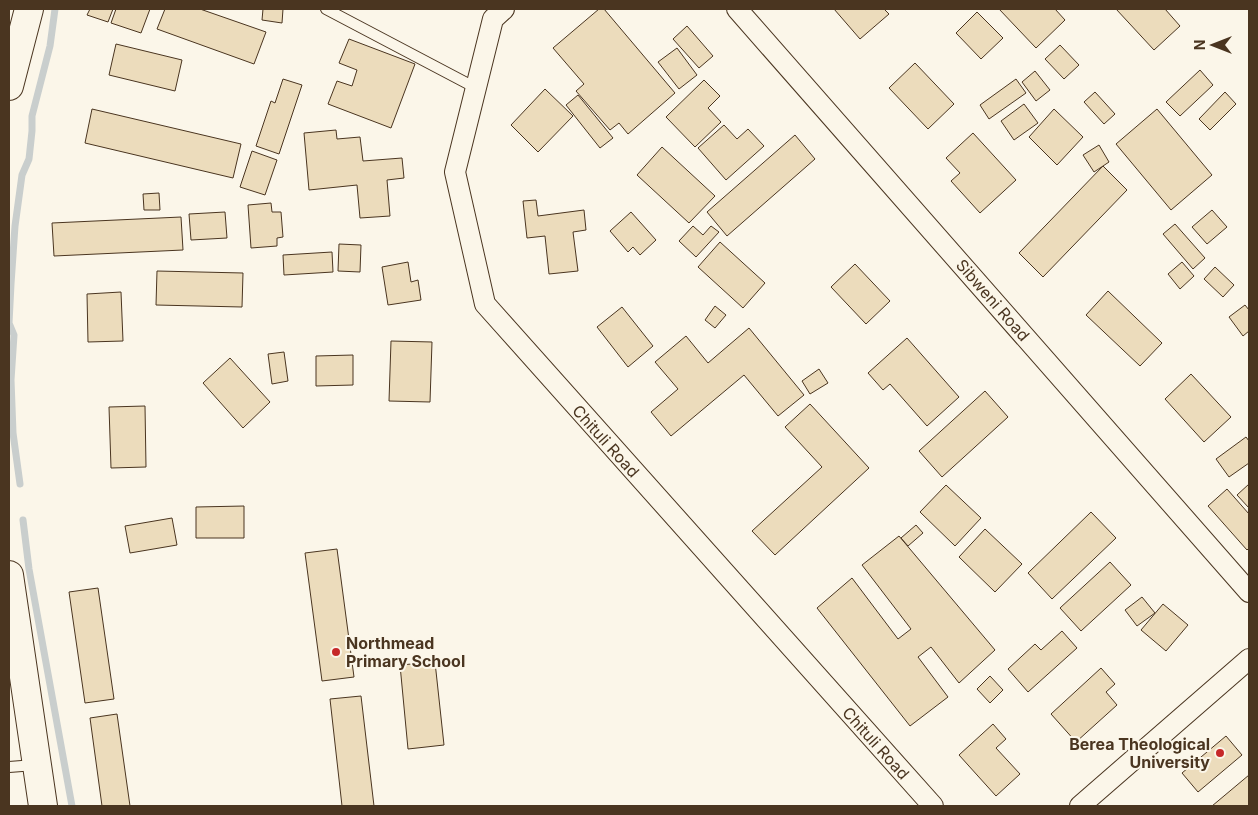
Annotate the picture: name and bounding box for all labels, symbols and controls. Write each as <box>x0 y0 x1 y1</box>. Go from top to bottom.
north arrow <box>1188 20 1238 70</box>
text: N <box>1191 40 1208 50</box>
street label: Sibweni Road <box>952 255 1034 345</box>
street label: Chituli Road <box>568 401 644 481</box>
place label: Northmead Primary School <box>346 633 465 671</box>
marker: Northmead Primary School <box>330 646 342 658</box>
street label: Chituli Road <box>838 703 914 783</box>
place label: Berea Theological University <box>1069 734 1210 772</box>
marker: Berea Theological University <box>1214 747 1226 759</box>

